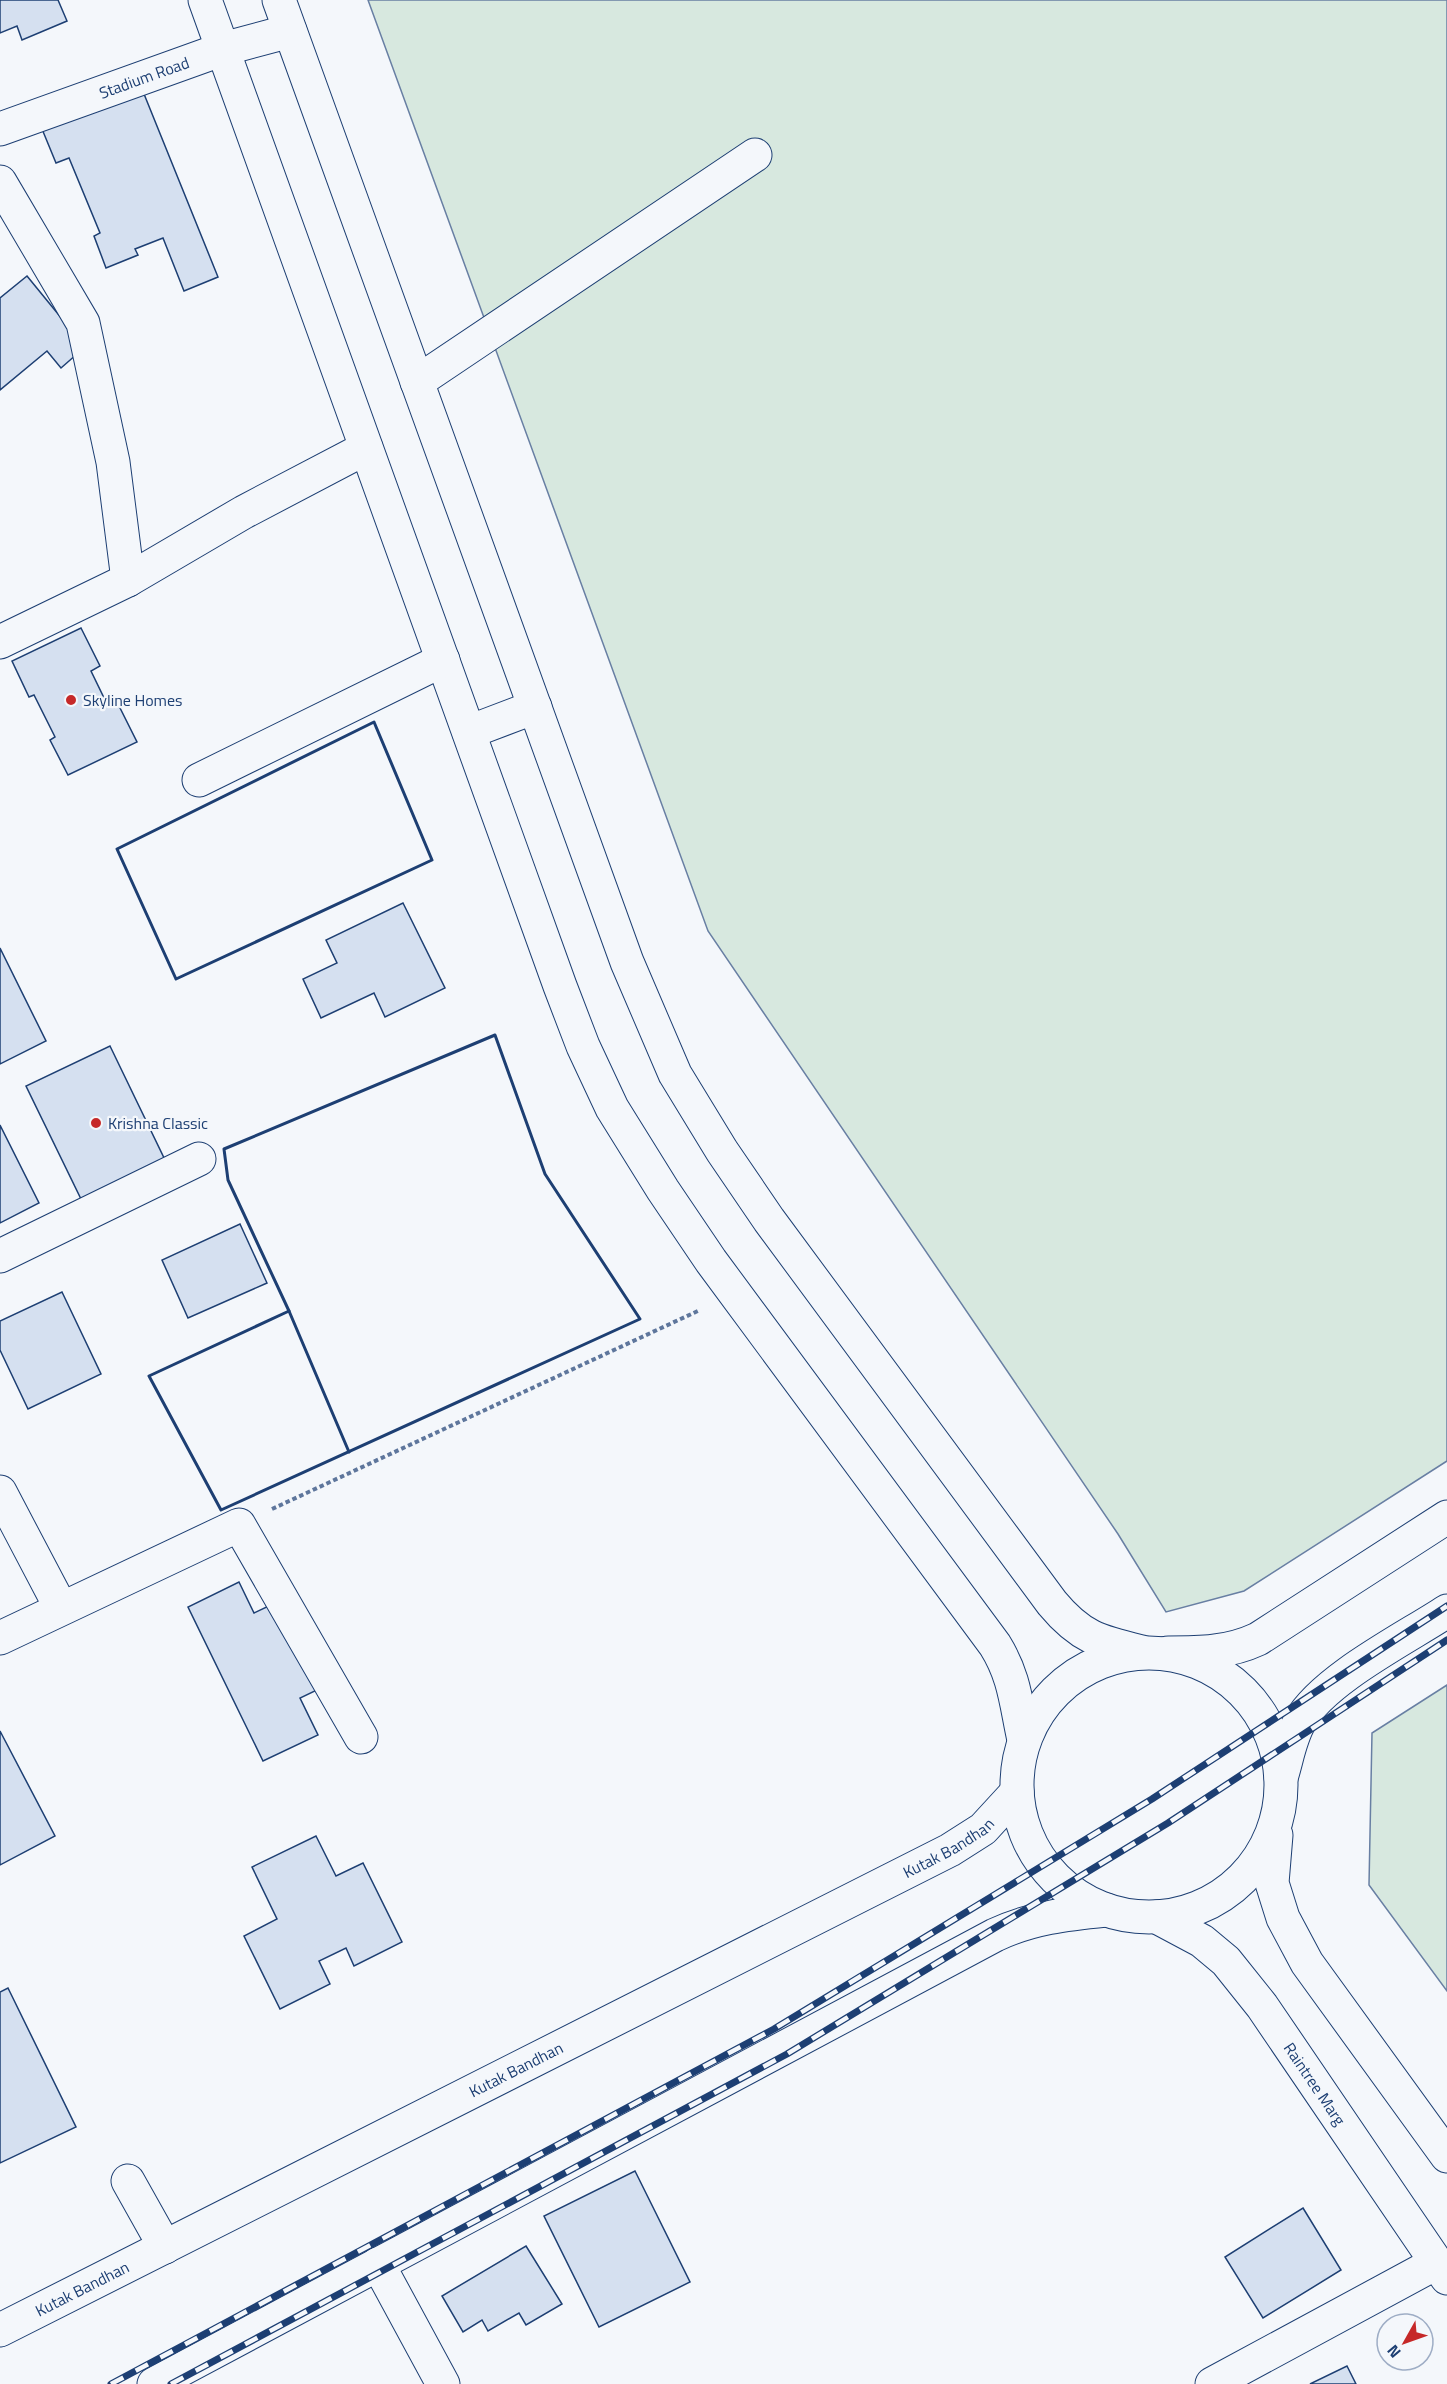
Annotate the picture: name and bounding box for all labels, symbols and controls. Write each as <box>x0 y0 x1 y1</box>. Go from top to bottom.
street label: Stadium Road <box>96 50 192 105</box>
place label: Skyline Homes <box>83 688 183 712</box>
marker: Skyline Homes <box>64 693 78 707</box>
place label: Krishna Classic <box>108 1111 208 1135</box>
marker: Krishna Classic <box>89 1116 103 1130</box>
street label: Kutak Bandhan <box>899 1812 1000 1884</box>
street label: Kutak Bandhan <box>465 2036 567 2103</box>
street label: Raintree Marg <box>1278 2037 1352 2130</box>
street label: Kutak Bandhan <box>31 2255 133 2322</box>
north arrow <box>1375 2312 1435 2372</box>
text: N <box>1381 2340 1406 2364</box>

